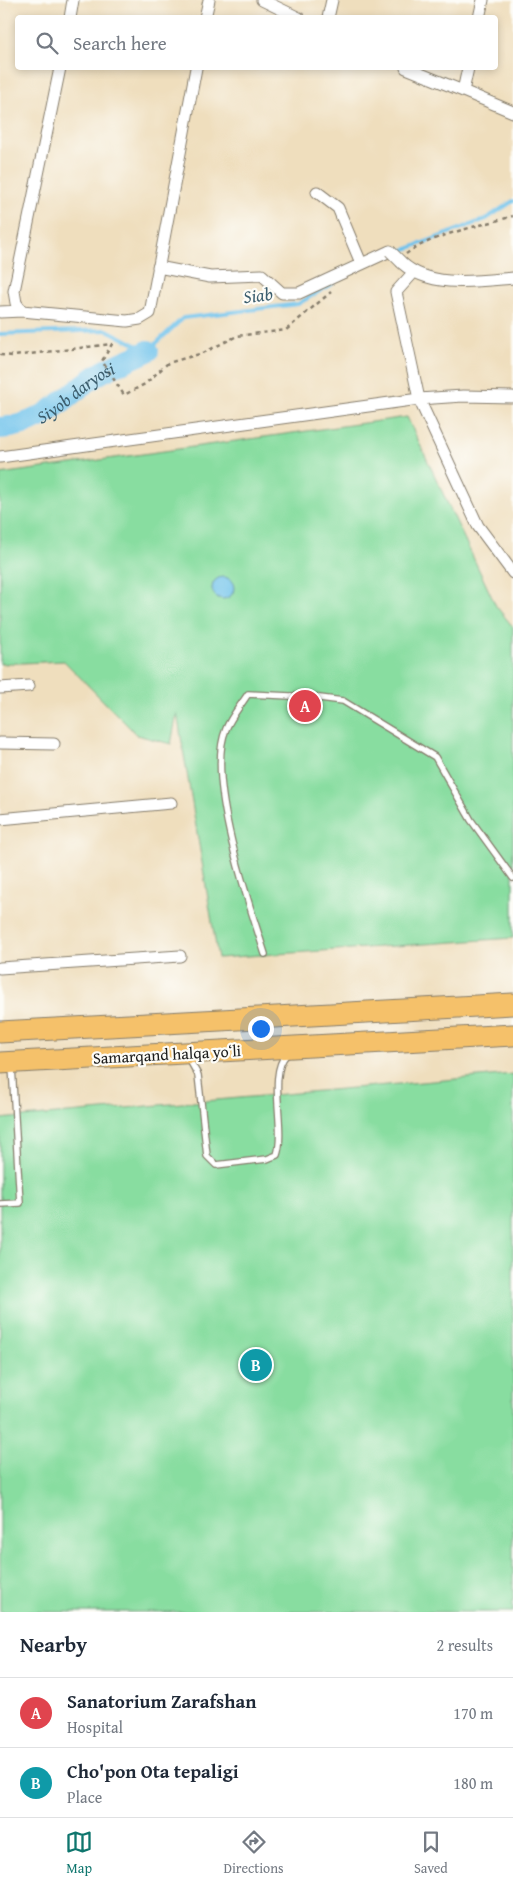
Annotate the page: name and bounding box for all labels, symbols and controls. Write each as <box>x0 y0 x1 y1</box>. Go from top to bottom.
search box <box>15 15 498 70</box>
icon: search <box>33 29 61 57</box>
text: Search here <box>73 29 167 57</box>
water label: Siab <box>242 280 275 310</box>
water label: Siyob daryosi <box>31 354 119 430</box>
pin: A <box>289 687 321 725</box>
your location <box>248 1016 274 1042</box>
street label: Samarqand halqa yoʻli <box>92 1038 242 1070</box>
pin: B <box>240 1346 272 1384</box>
text: Nearby <box>20 1629 87 1660</box>
text: 2 results <box>436 1633 493 1657</box>
text: Sanatorium Zarafshan <box>67 1687 256 1715</box>
text: A <box>31 1701 41 1725</box>
text: 170 m <box>453 1701 493 1725</box>
text: Hospital <box>67 1715 123 1739</box>
text: Cho'pon Ota tepaligi <box>67 1757 239 1785</box>
text: B <box>31 1771 41 1795</box>
text: 180 m <box>453 1771 493 1795</box>
text: Place <box>67 1785 102 1809</box>
tab: Map <box>65 1828 93 1878</box>
tab: Directions <box>223 1828 284 1878</box>
tab: Saved <box>414 1828 448 1878</box>

